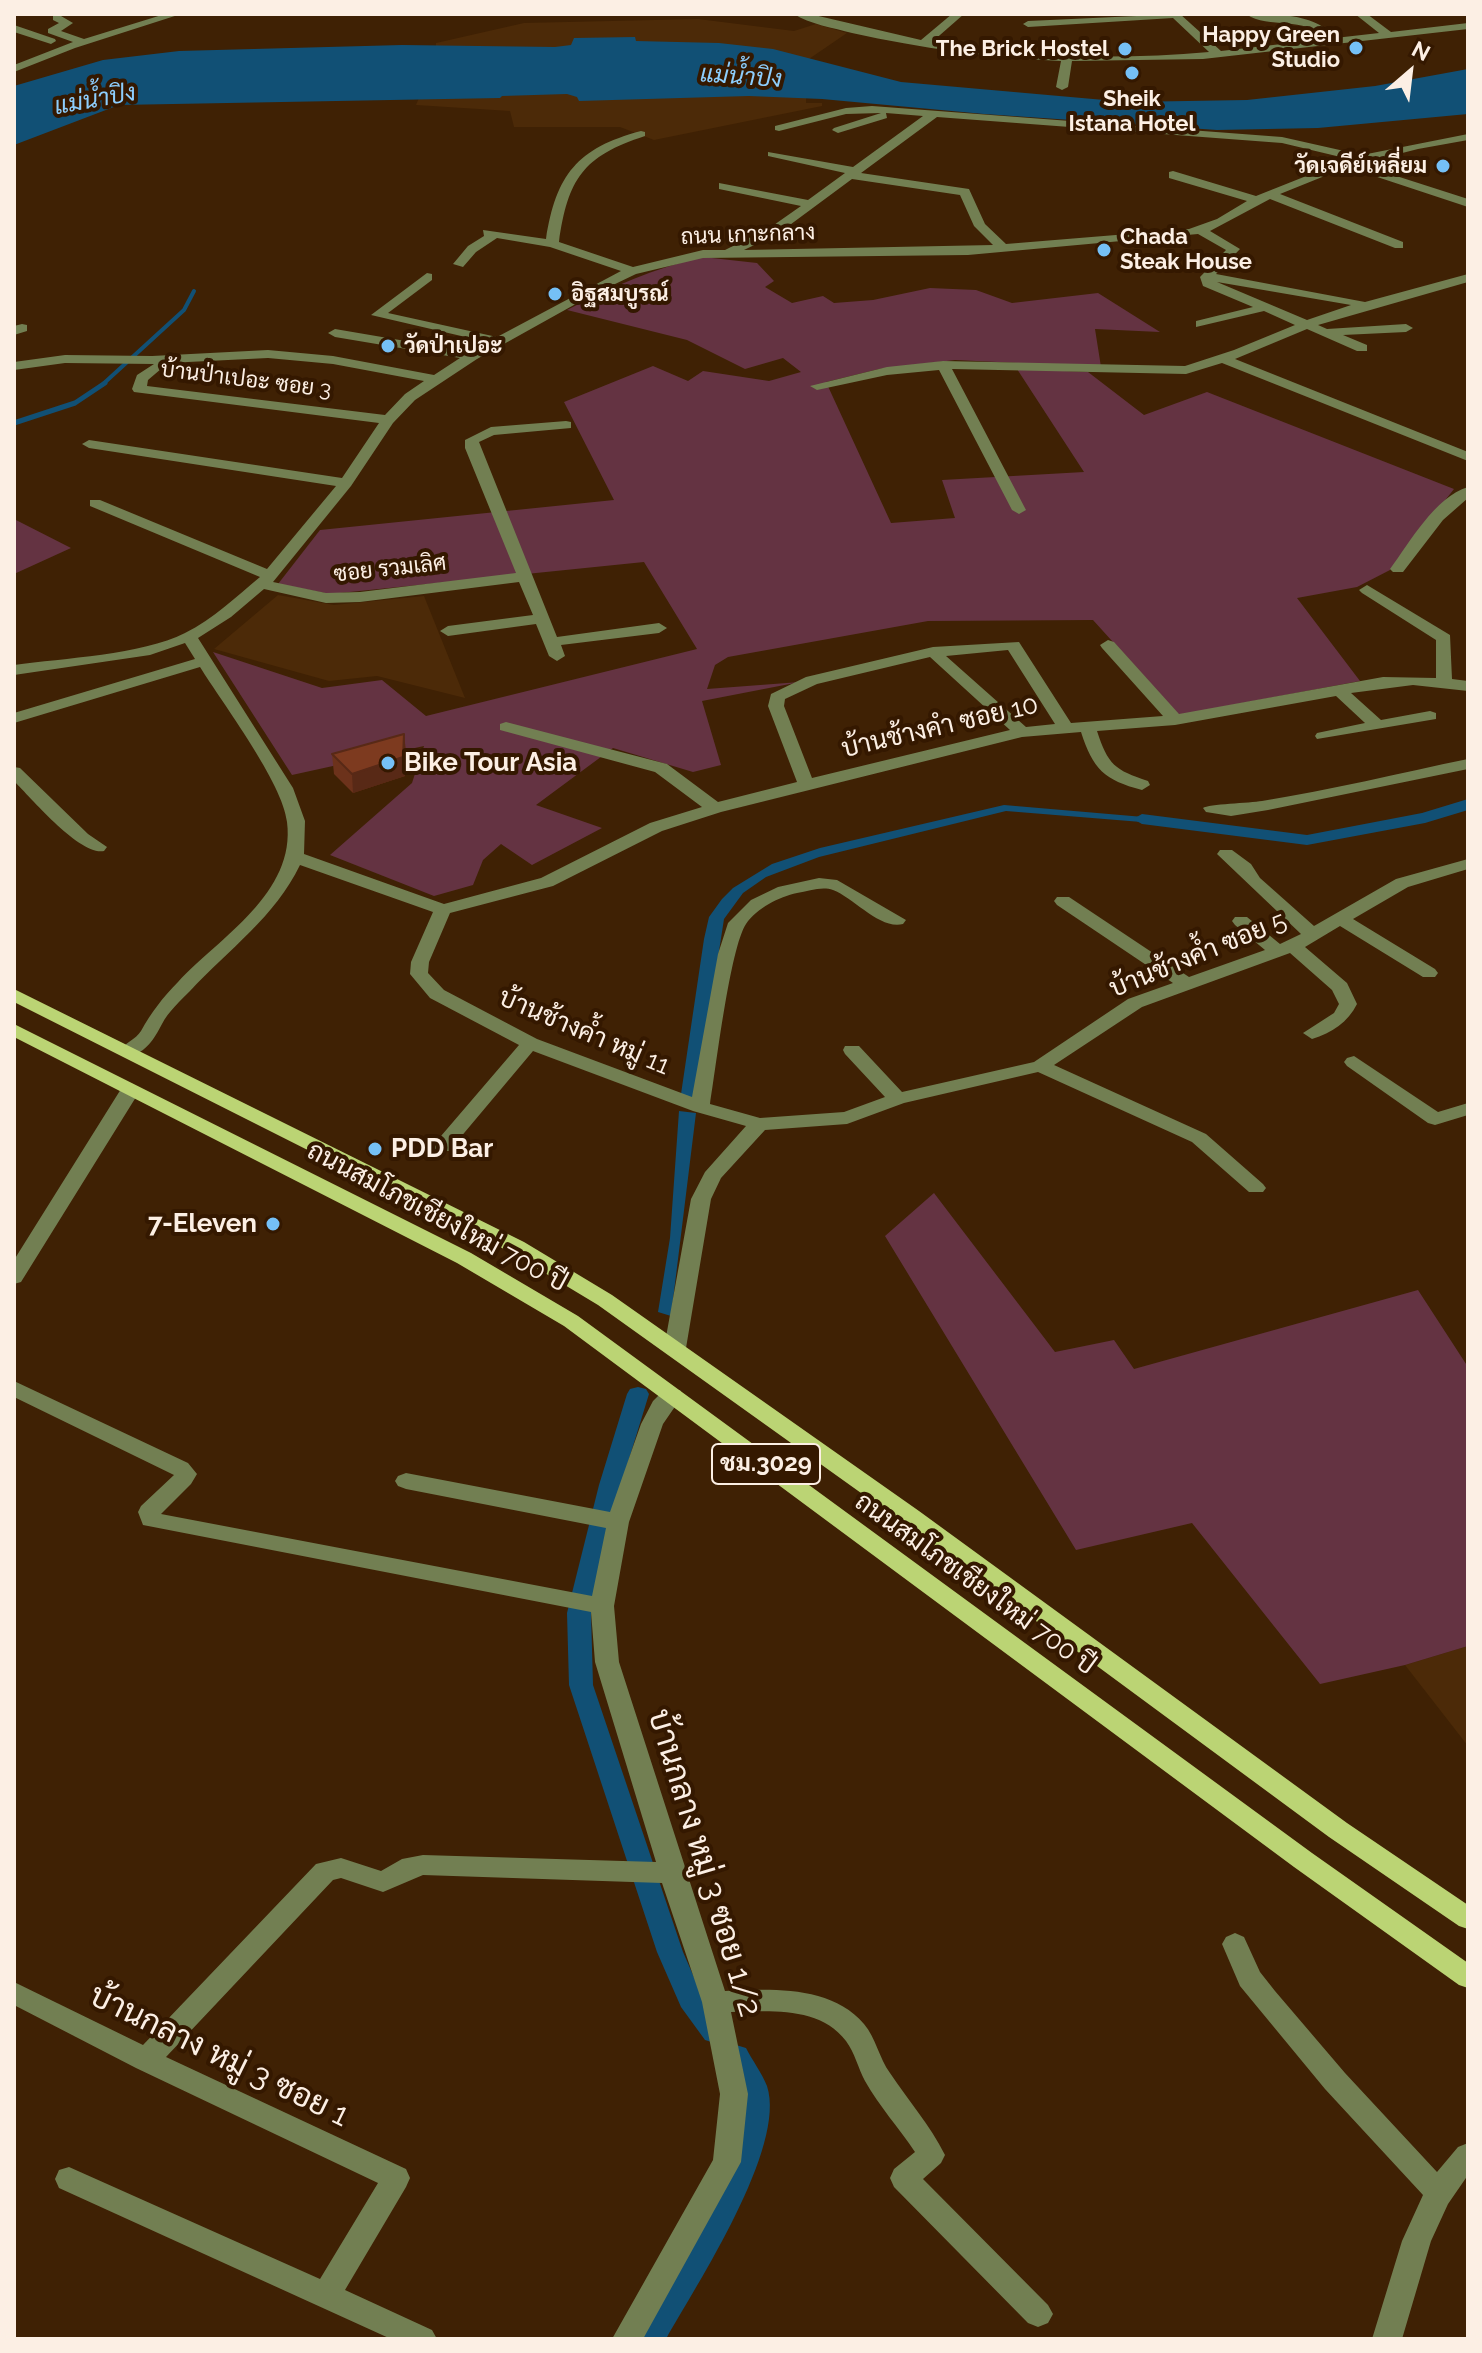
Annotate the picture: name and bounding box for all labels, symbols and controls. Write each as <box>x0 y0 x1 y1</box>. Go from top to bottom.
place label: Happy Green Studio <box>1202 22 1340 74</box>
north arrow <box>1370 32 1450 112</box>
text: N <box>1408 35 1435 66</box>
place label: The Brick Hostel <box>936 36 1109 62</box>
marker: Happy Green Studio <box>1347 39 1365 57</box>
marker: The Brick Hostel <box>1116 40 1134 58</box>
water label: แม่น้ำปิง <box>699 60 783 94</box>
marker: Sheik Istana Hotel <box>1123 64 1141 82</box>
water label: แม่น้ำปิง <box>52 79 138 121</box>
place label: Sheik Istana Hotel <box>1068 86 1196 138</box>
place label: วัดเจดีย์เหลี่ยม <box>1294 153 1427 179</box>
marker: วัดเจดีย์เหลี่ยม <box>1434 157 1452 175</box>
street label: ถนน เกาะกลาง <box>680 219 816 251</box>
place label: Chada Steak House <box>1120 224 1252 276</box>
marker: Chada Steak House <box>1095 241 1113 259</box>
place label: อิฐสมบูรณ์ <box>571 281 669 307</box>
marker: อิฐสมบูรณ์ <box>546 285 564 303</box>
place label: วัดป่าเปอะ <box>404 333 502 359</box>
marker: วัดป่าเปอะ <box>379 337 397 355</box>
street label: บ้านป่าเปอะ ซอย 3 <box>159 356 333 404</box>
street label: ซอย รวมเลิศ <box>332 550 448 588</box>
street label: บ้านช้างคำ ซอย 10 <box>839 689 1041 765</box>
place label: Bike Tour Asia <box>404 747 577 779</box>
marker: Bike Tour Asia <box>379 754 397 772</box>
street label: บ้านช้างค้ำ ซอย 5 <box>1105 905 1291 1005</box>
street label: บ้านช้างค้ำ หมู่ 11 <box>494 982 674 1082</box>
place label: PDD Bar <box>391 1133 493 1165</box>
street label: ถนนสมโภชเชียงใหม่ 700 ปี <box>302 1135 572 1299</box>
marker: PDD Bar <box>366 1140 384 1158</box>
place label: 7-Eleven <box>148 1208 257 1240</box>
marker: 7-Eleven <box>264 1215 282 1233</box>
road number: ชม.3029 <box>712 1444 820 1484</box>
street label: ถนนสมโภชเชียงใหม่ 700 ปี <box>849 1486 1101 1682</box>
street label: บ้านกลาง หมู่ 3 ซอย 1/2 <box>639 1705 769 2021</box>
street label: บ้านกลาง หมู่ 3 ซอย 1 <box>83 1977 355 2135</box>

